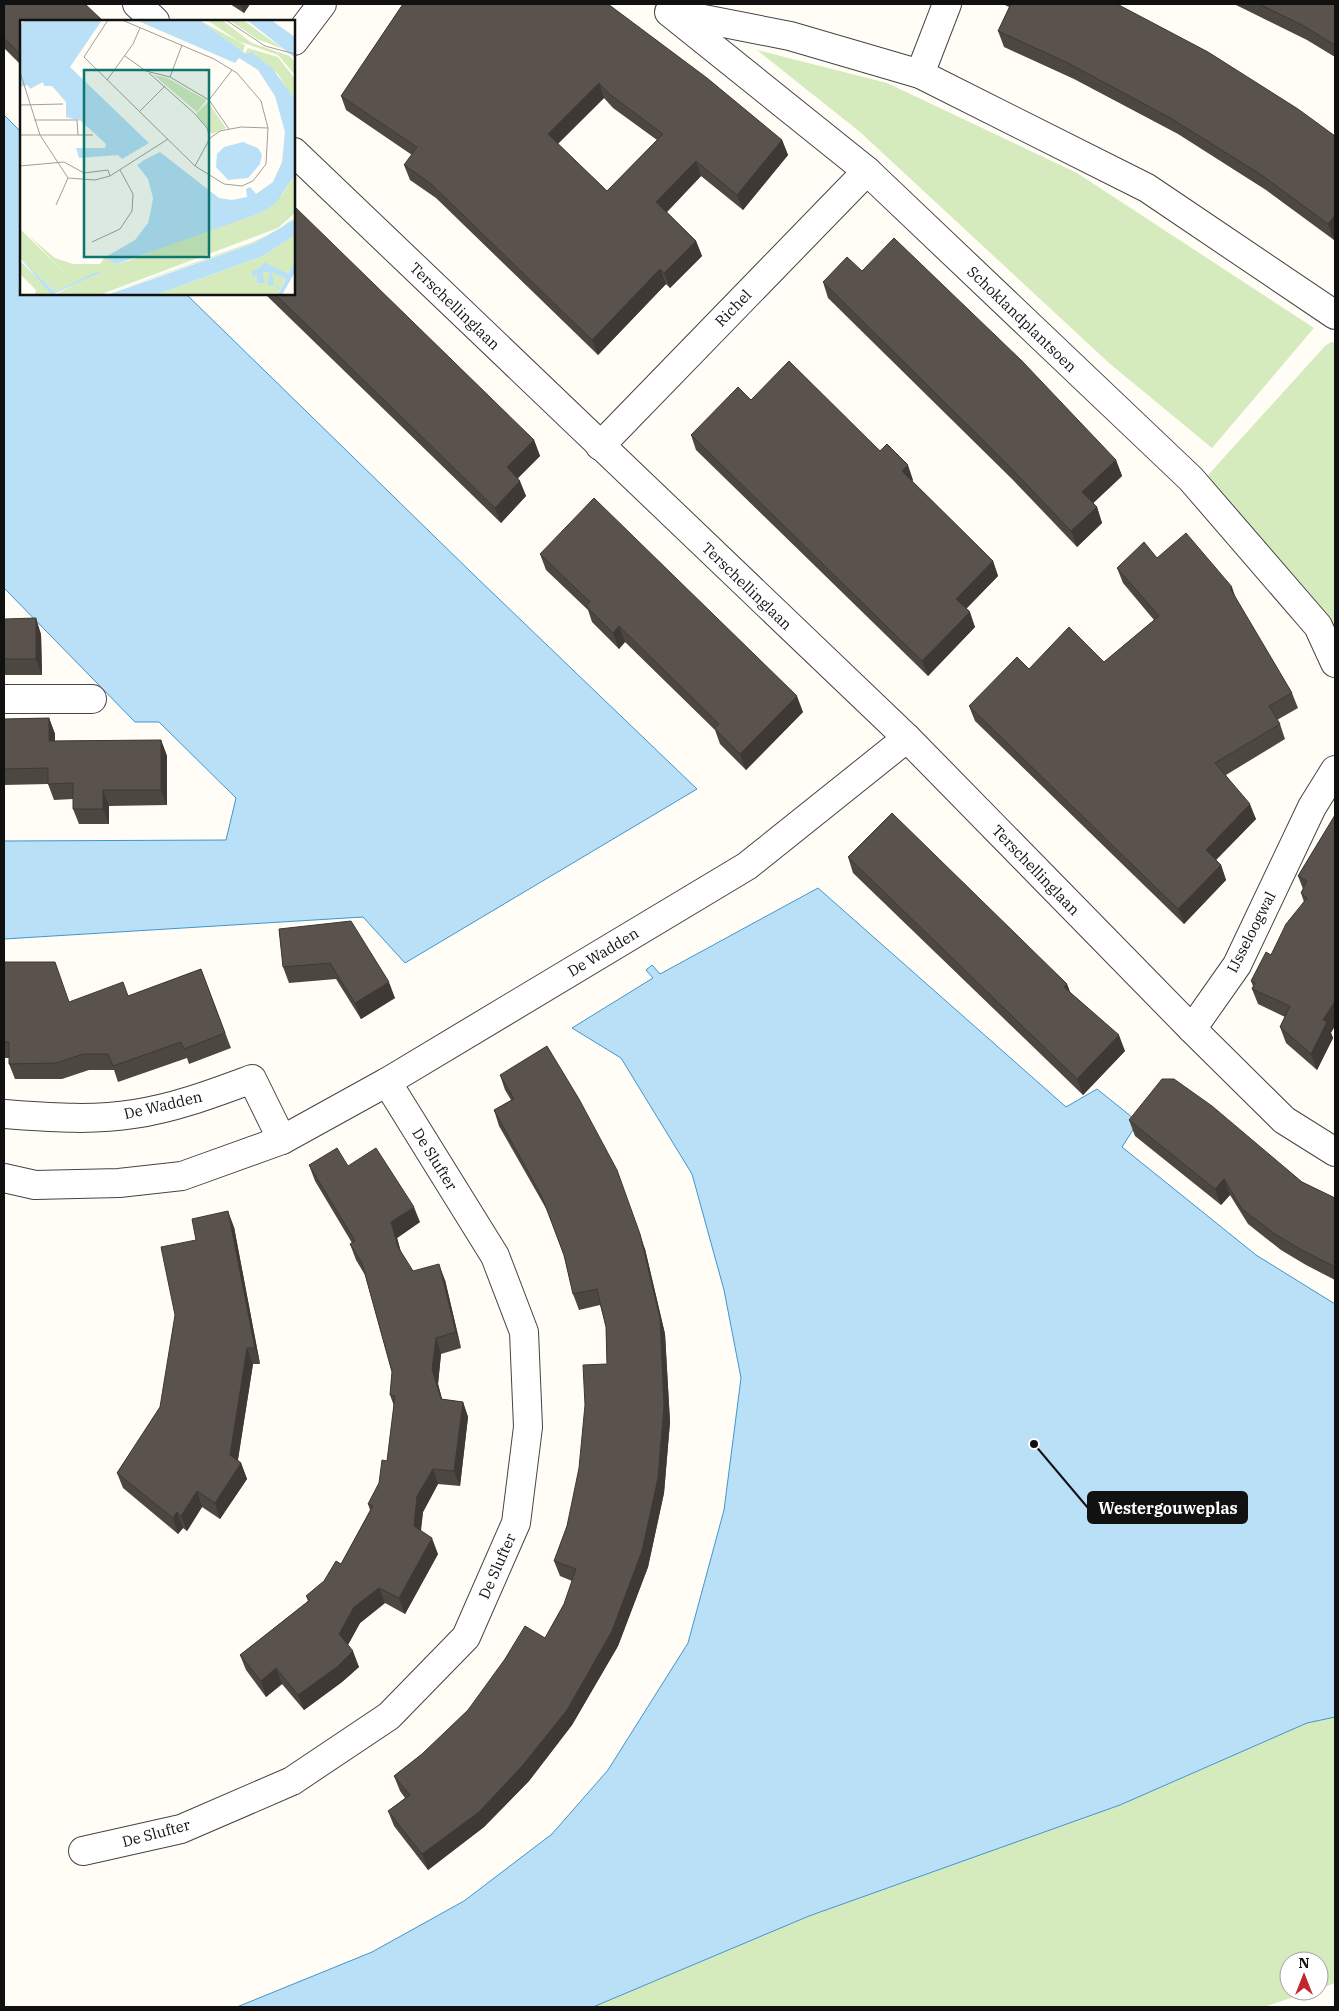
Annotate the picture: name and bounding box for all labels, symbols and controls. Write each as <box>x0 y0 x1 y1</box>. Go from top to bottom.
inset map <box>20 20 295 295</box>
street label: Terschellinglaan <box>406 258 504 354</box>
street label: Schoklandplantsoen <box>963 262 1081 376</box>
street label: Richel <box>711 285 755 331</box>
street label: Terschellinglaan <box>698 538 796 634</box>
street label: Terschellinglaan <box>988 821 1084 919</box>
street label: IJsseloogwal <box>1222 888 1280 976</box>
street label: De Wadden <box>564 923 642 981</box>
street label: De Wadden <box>122 1087 204 1123</box>
street label: De Slufter <box>408 1124 462 1194</box>
callout: Westergouweplas <box>1088 1492 1247 1523</box>
text: Westergouweplas <box>1098 1498 1238 1518</box>
street label: De Slufter <box>474 1530 520 1602</box>
street label: De Slufter <box>120 1815 193 1851</box>
north arrow <box>1279 1951 1329 2001</box>
text: N <box>1298 1954 1310 1972</box>

